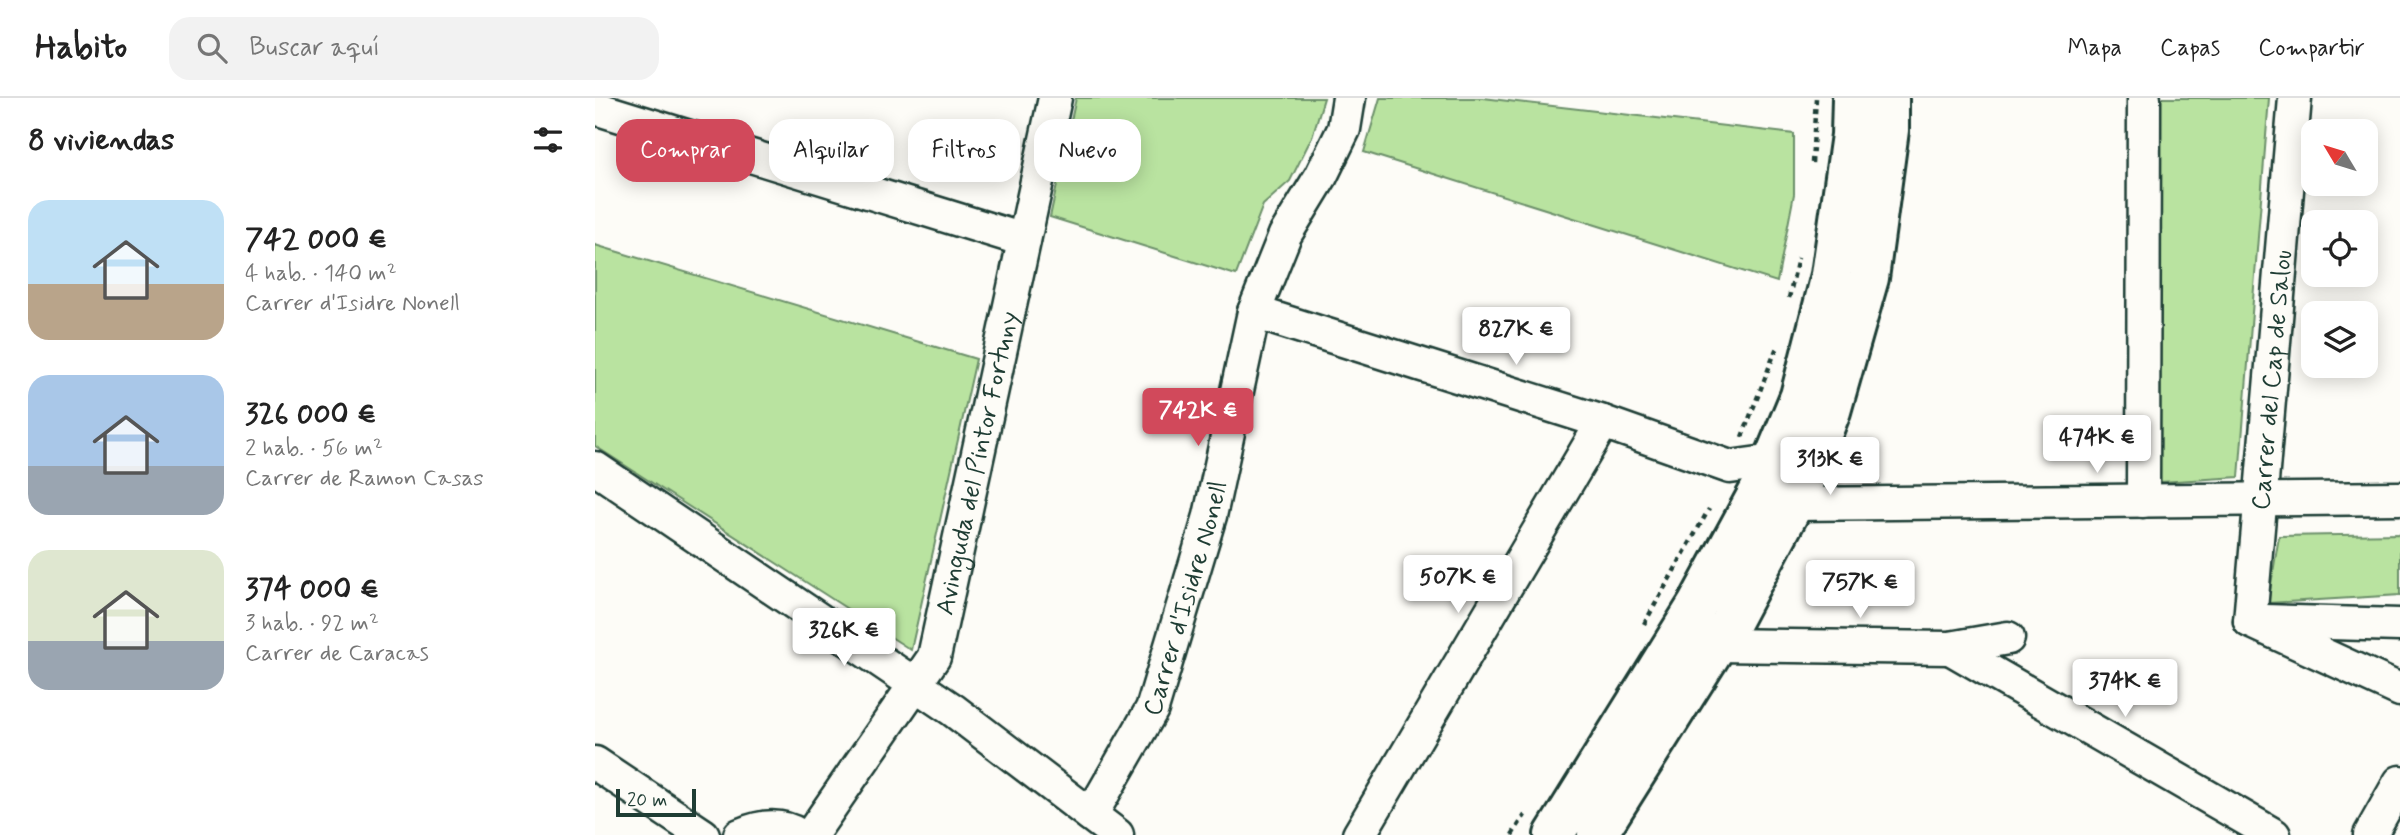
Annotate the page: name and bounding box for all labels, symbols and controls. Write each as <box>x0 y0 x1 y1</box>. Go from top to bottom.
search box <box>169 17 659 80</box>
text: Habito <box>35 26 127 70</box>
icon: search <box>193 29 231 67</box>
text: Buscar aquí <box>249 31 380 65</box>
text: Mapa <box>2067 33 2122 64</box>
text: Capas <box>2160 33 2220 64</box>
text: Compartir <box>2258 33 2365 64</box>
chip: Comprar <box>616 119 755 182</box>
chip: Alquilar <box>769 119 894 182</box>
chip: Filtros <box>908 119 1020 182</box>
chip: Nuevo <box>1034 119 1141 182</box>
north arrow <box>2301 119 2378 196</box>
map controls <box>2301 119 2378 378</box>
text: 8 viviendas <box>28 121 175 160</box>
icon: filters <box>529 121 567 159</box>
button: locate <box>2301 210 2378 287</box>
text: 742 000 € <box>245 220 387 259</box>
icon: home <box>84 228 168 312</box>
street label: Carrer del Cap de Salou <box>2245 248 2301 512</box>
text: 4 hab. · 140 m² <box>245 259 397 289</box>
text: Carrer d'Isidre Nonell <box>245 289 460 319</box>
button: layers <box>2301 301 2378 378</box>
street label: Avinguda del Pintor Fortuny <box>929 308 1027 618</box>
pin: 827K € <box>1459 308 1573 367</box>
text: 827K € <box>1478 315 1554 345</box>
pin: 742K € <box>1141 388 1255 448</box>
text: 326 000 € <box>245 395 376 434</box>
text: 742K € <box>1158 396 1238 426</box>
icon: home <box>84 403 168 487</box>
pin: 474K € <box>2040 416 2154 475</box>
text: 474K € <box>2059 423 2135 453</box>
text: 2 hab. · 56 m² <box>245 434 383 464</box>
pin: 313K € <box>1773 438 1887 497</box>
text: 313K € <box>1796 445 1864 475</box>
text: Carrer de Ramon Casas <box>245 464 484 494</box>
street label: Carrer d'Isidre Nonell <box>1136 478 1236 720</box>
pin: 507K € <box>1401 556 1515 615</box>
pin: 757K € <box>1803 560 1917 620</box>
text: 507K € <box>1419 563 1497 593</box>
text: 757K € <box>1822 568 1898 598</box>
text: 374 000 € <box>245 570 379 609</box>
icon: home <box>84 578 168 662</box>
pin: 326K € <box>787 608 901 668</box>
text: 3 hab. · 92 m² <box>245 609 379 639</box>
text: 326K € <box>809 616 879 646</box>
text: Carrer de Caracas <box>245 639 429 669</box>
pin: 374K € <box>2068 660 2182 719</box>
text: 374K € <box>2088 667 2162 697</box>
scale bar <box>616 786 697 818</box>
text: 20 m <box>627 788 667 813</box>

